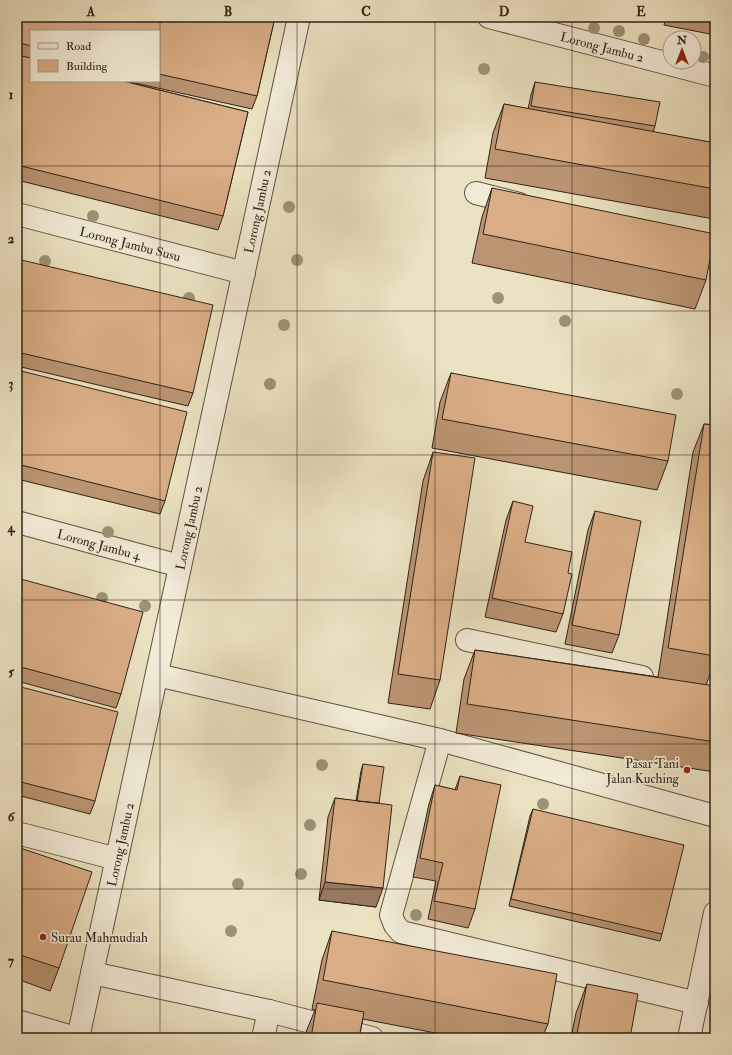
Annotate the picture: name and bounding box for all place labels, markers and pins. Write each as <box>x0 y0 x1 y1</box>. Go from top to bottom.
place label: Pasar Tani Jalan Kuching <box>605 756 680 787</box>
marker: Pasar Tani Jalan Kuching <box>682 765 692 775</box>
place label: Surau Mahmudiah <box>51 930 148 946</box>
marker: Surau Mahmudiah <box>38 932 48 942</box>

